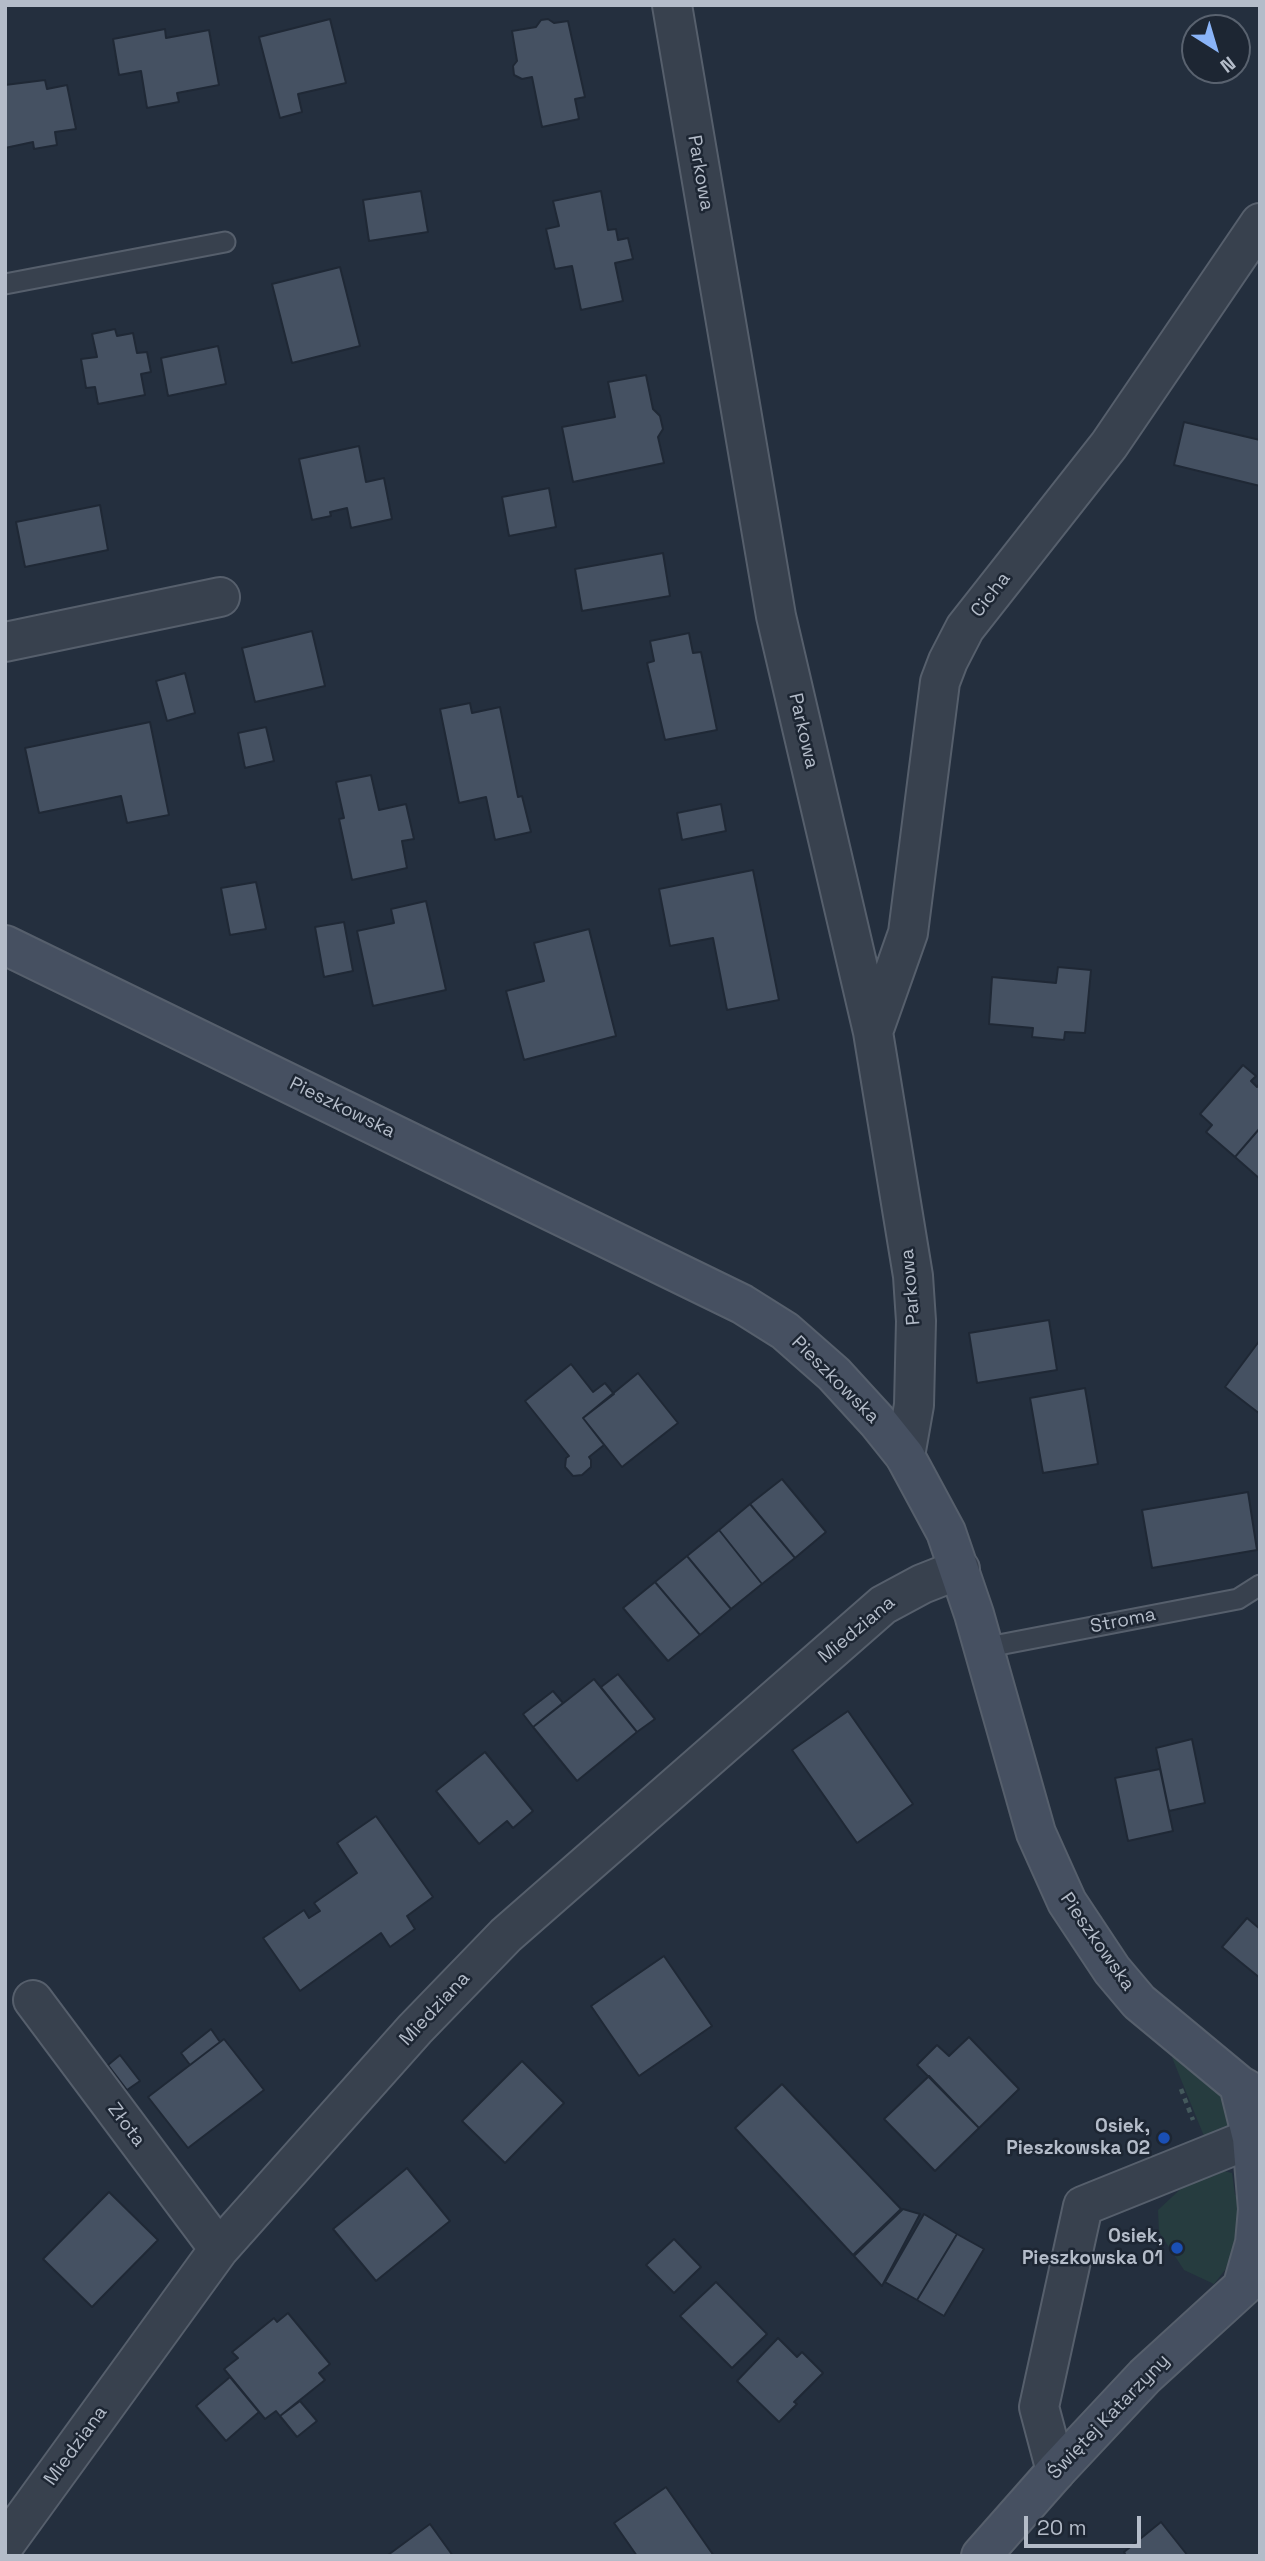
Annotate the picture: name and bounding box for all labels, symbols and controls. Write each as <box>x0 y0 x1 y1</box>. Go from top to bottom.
north arrow <box>1181 14 1251 84</box>
text: N <box>1215 51 1240 78</box>
street label: Parkowa <box>682 133 718 213</box>
street label: Cicha <box>966 568 1016 622</box>
street label: Parkowa <box>783 691 823 771</box>
street label: Pieszkowska <box>286 1073 398 1143</box>
street label: Parkowa <box>896 1248 926 1326</box>
street label: Pieszkowska <box>786 1331 884 1429</box>
street label: Miedziana <box>814 1591 900 1669</box>
street label: Stroma <box>1088 1603 1158 1639</box>
street label: Pieszkowska <box>1055 1889 1139 1995</box>
street label: Miedziana <box>395 1967 475 2051</box>
street label: Złota <box>102 2099 150 2151</box>
place label: Osiek, Pieszkowska 02 <box>1006 2116 1150 2160</box>
marker: Osiek, Pieszkowska 02 <box>1156 2130 1172 2146</box>
place label: Osiek, Pieszkowska 01 <box>1022 2226 1163 2270</box>
marker: Osiek, Pieszkowska 01 <box>1169 2240 1185 2256</box>
street label: Świętej Katarzyny <box>1044 2350 1174 2484</box>
street label: Miedziana <box>40 2402 112 2490</box>
scale bar <box>1027 2502 1144 2546</box>
text: 20 m <box>1037 2514 1087 2541</box>

